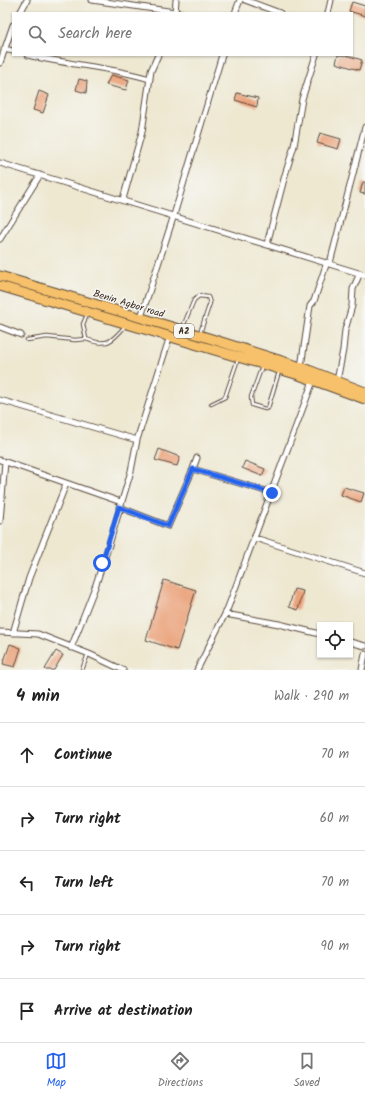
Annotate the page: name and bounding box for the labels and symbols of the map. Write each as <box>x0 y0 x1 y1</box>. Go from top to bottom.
street label: Benin Agbor road <box>91 286 167 323</box>
road number: A2 <box>174 324 194 338</box>
route end <box>263 484 281 502</box>
route start <box>93 554 111 572</box>

